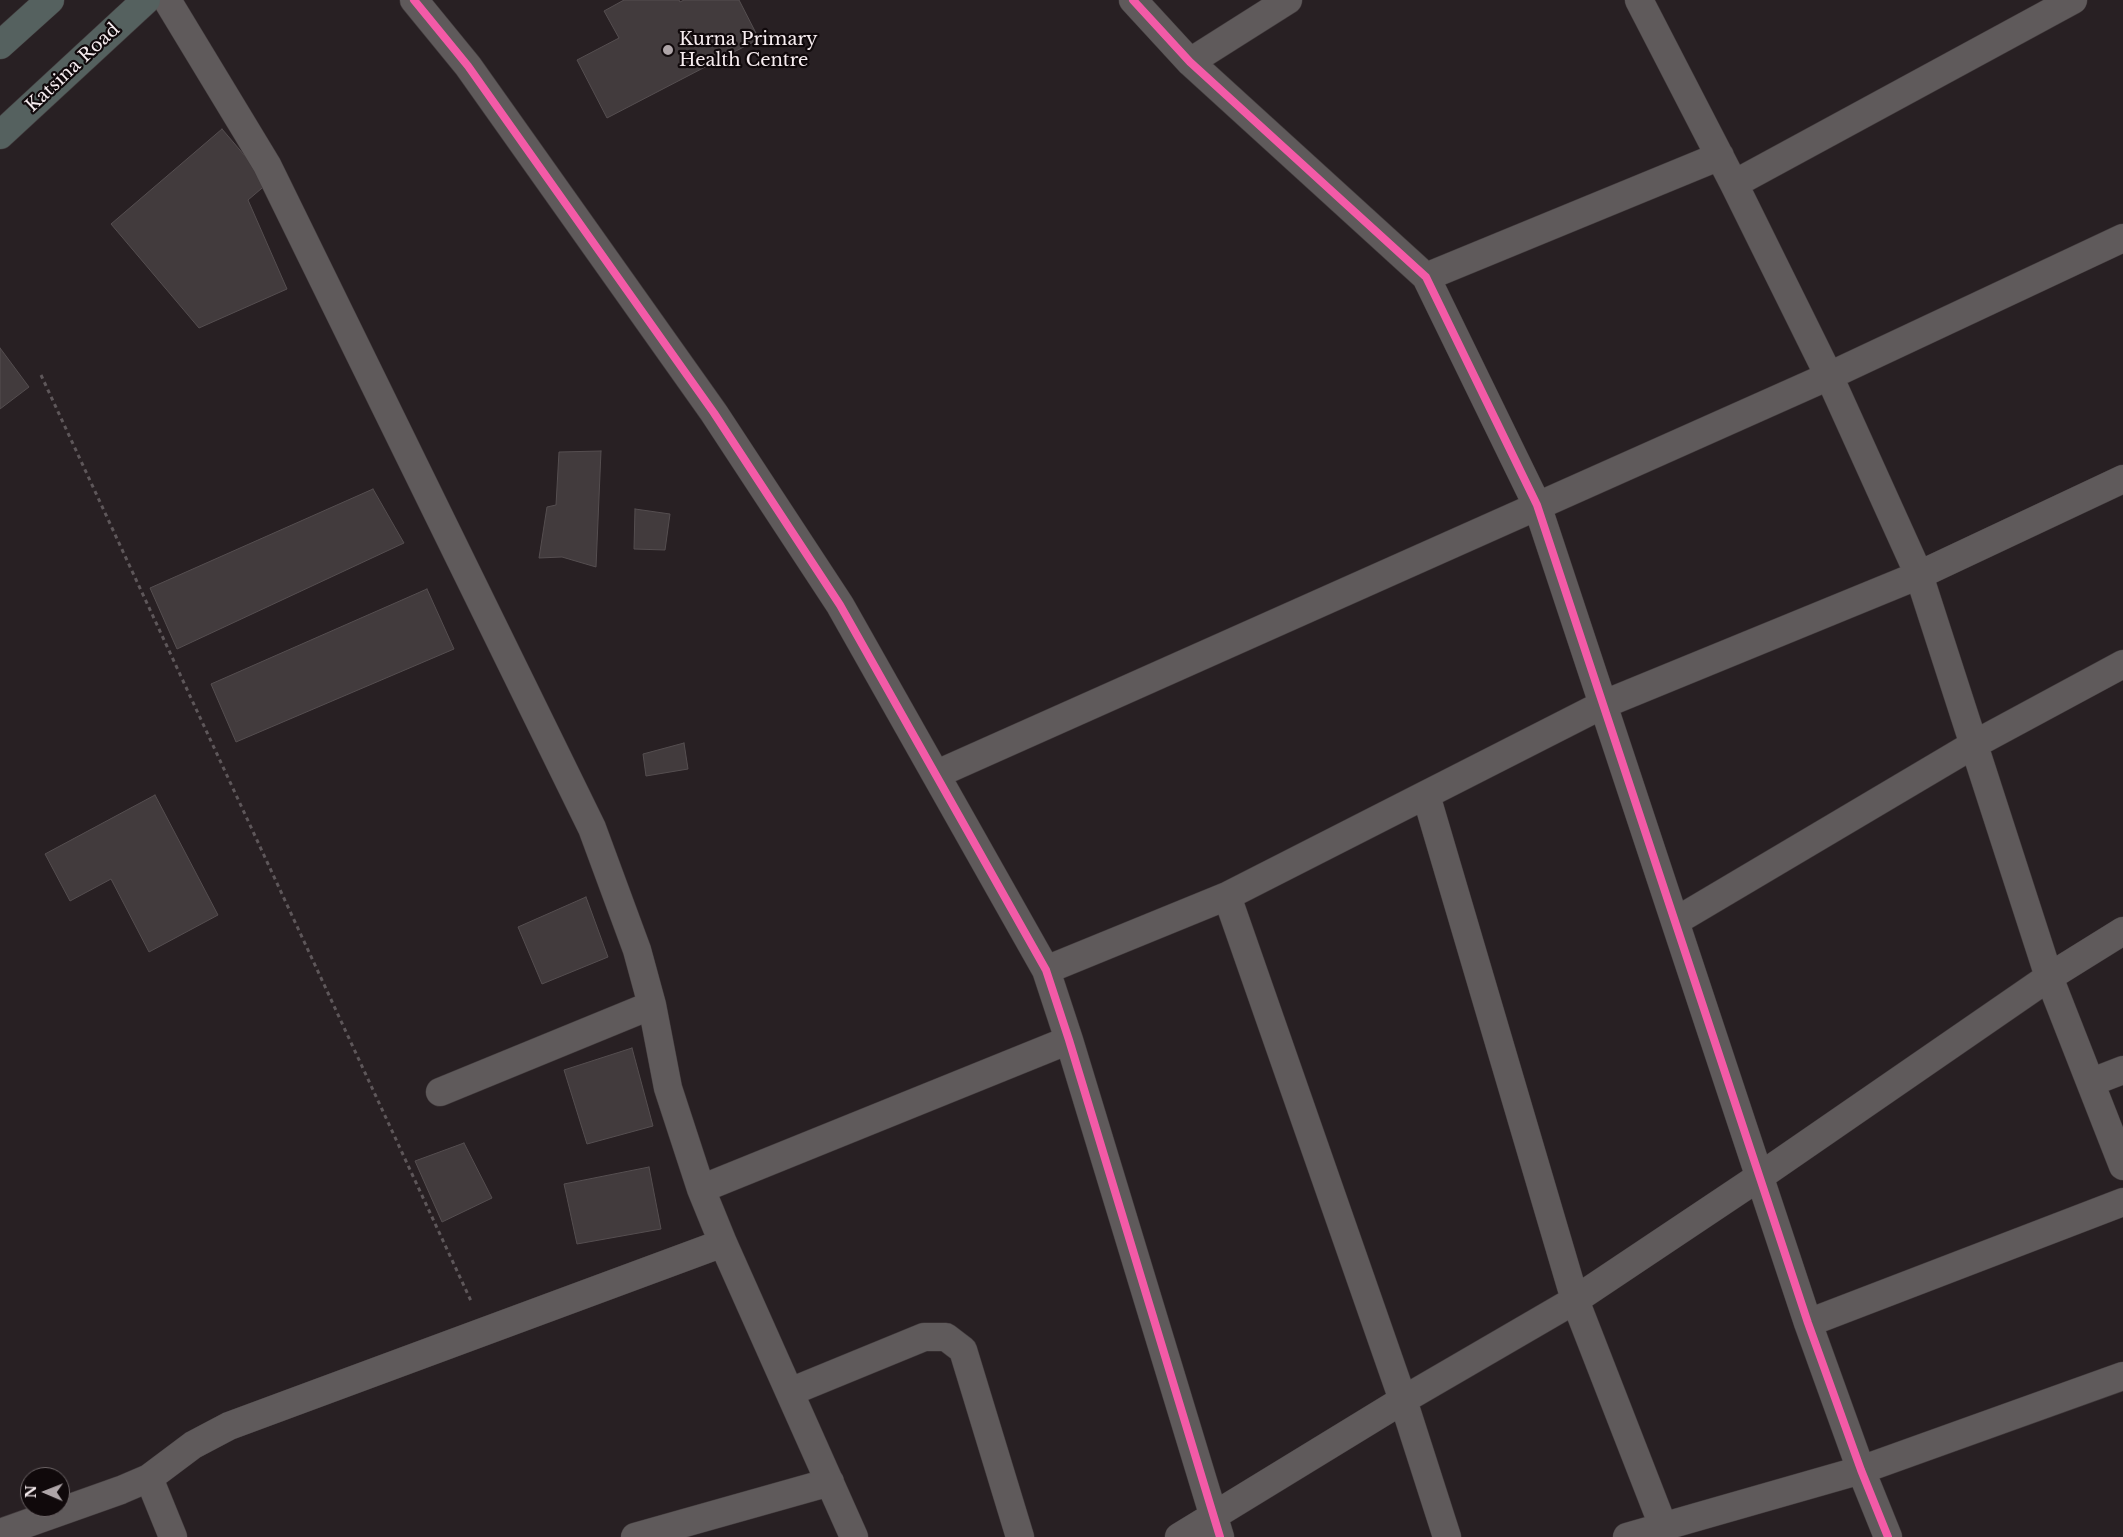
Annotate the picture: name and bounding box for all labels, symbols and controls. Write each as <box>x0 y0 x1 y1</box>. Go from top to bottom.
street label: Katsina Road <box>22 19 124 117</box>
place label: Kurna Primary Health Centre <box>679 29 817 72</box>
marker: Kurna Primary Health Centre <box>661 43 675 57</box>
north arrow <box>20 1467 70 1517</box>
text: N <box>22 1485 40 1499</box>

